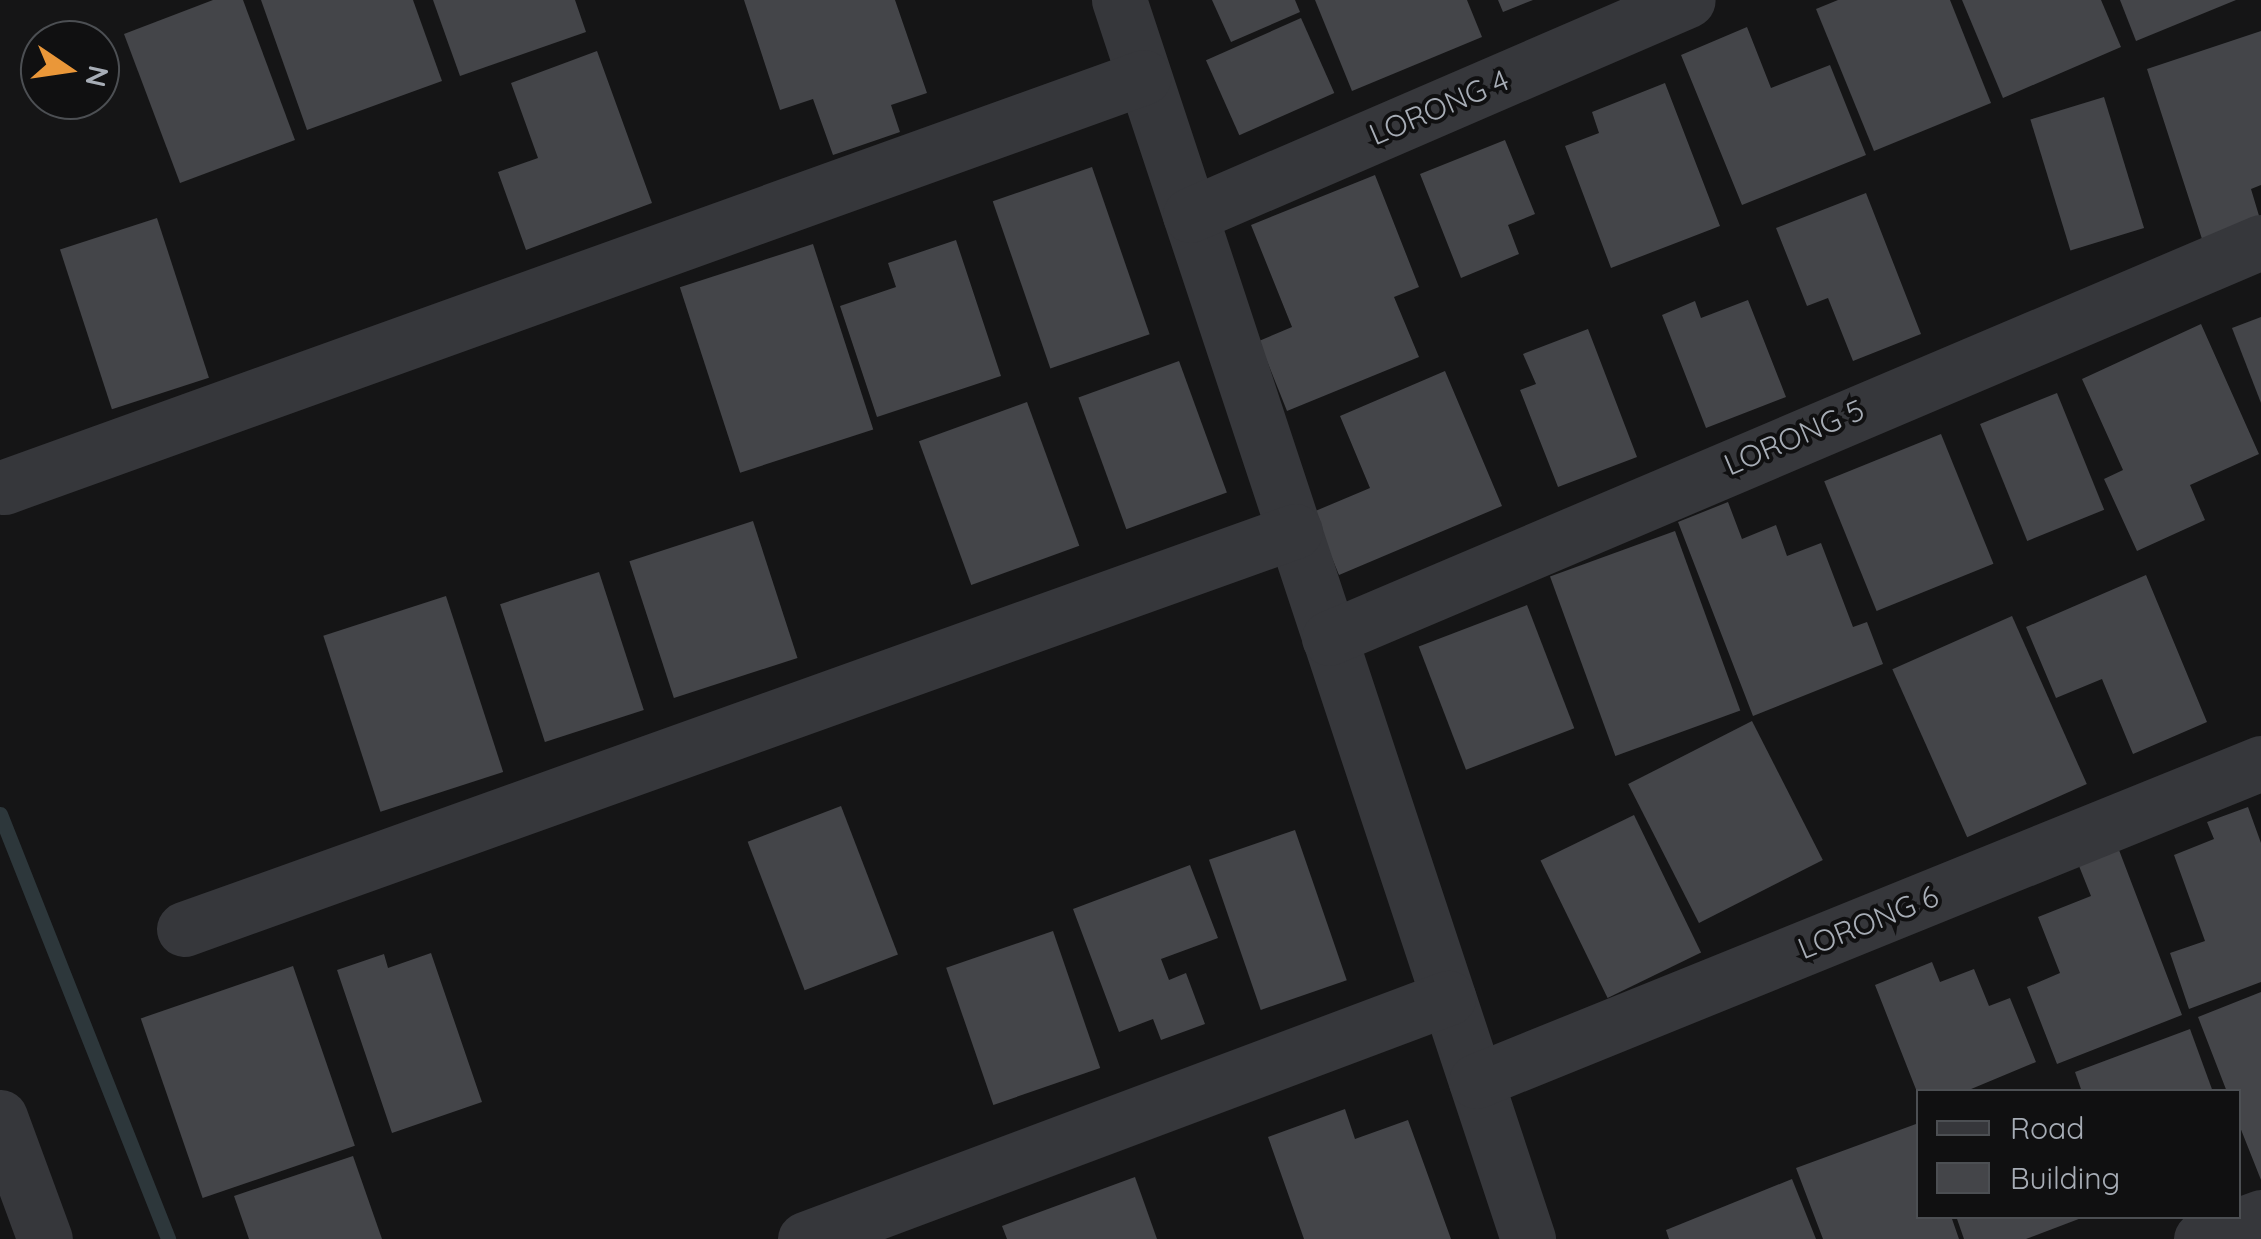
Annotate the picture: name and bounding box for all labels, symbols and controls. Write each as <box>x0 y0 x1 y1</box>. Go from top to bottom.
north arrow <box>20 20 120 120</box>
street label: LORONG 4 <box>1364 61 1514 153</box>
text: N <box>78 62 117 90</box>
street label: LORONG 5 <box>1719 391 1869 483</box>
street label: LORONG 6 <box>1792 878 1944 966</box>
legend <box>1916 1089 2241 1219</box>
text: Road <box>2010 1109 2084 1147</box>
text: Building <box>2010 1159 2120 1197</box>

